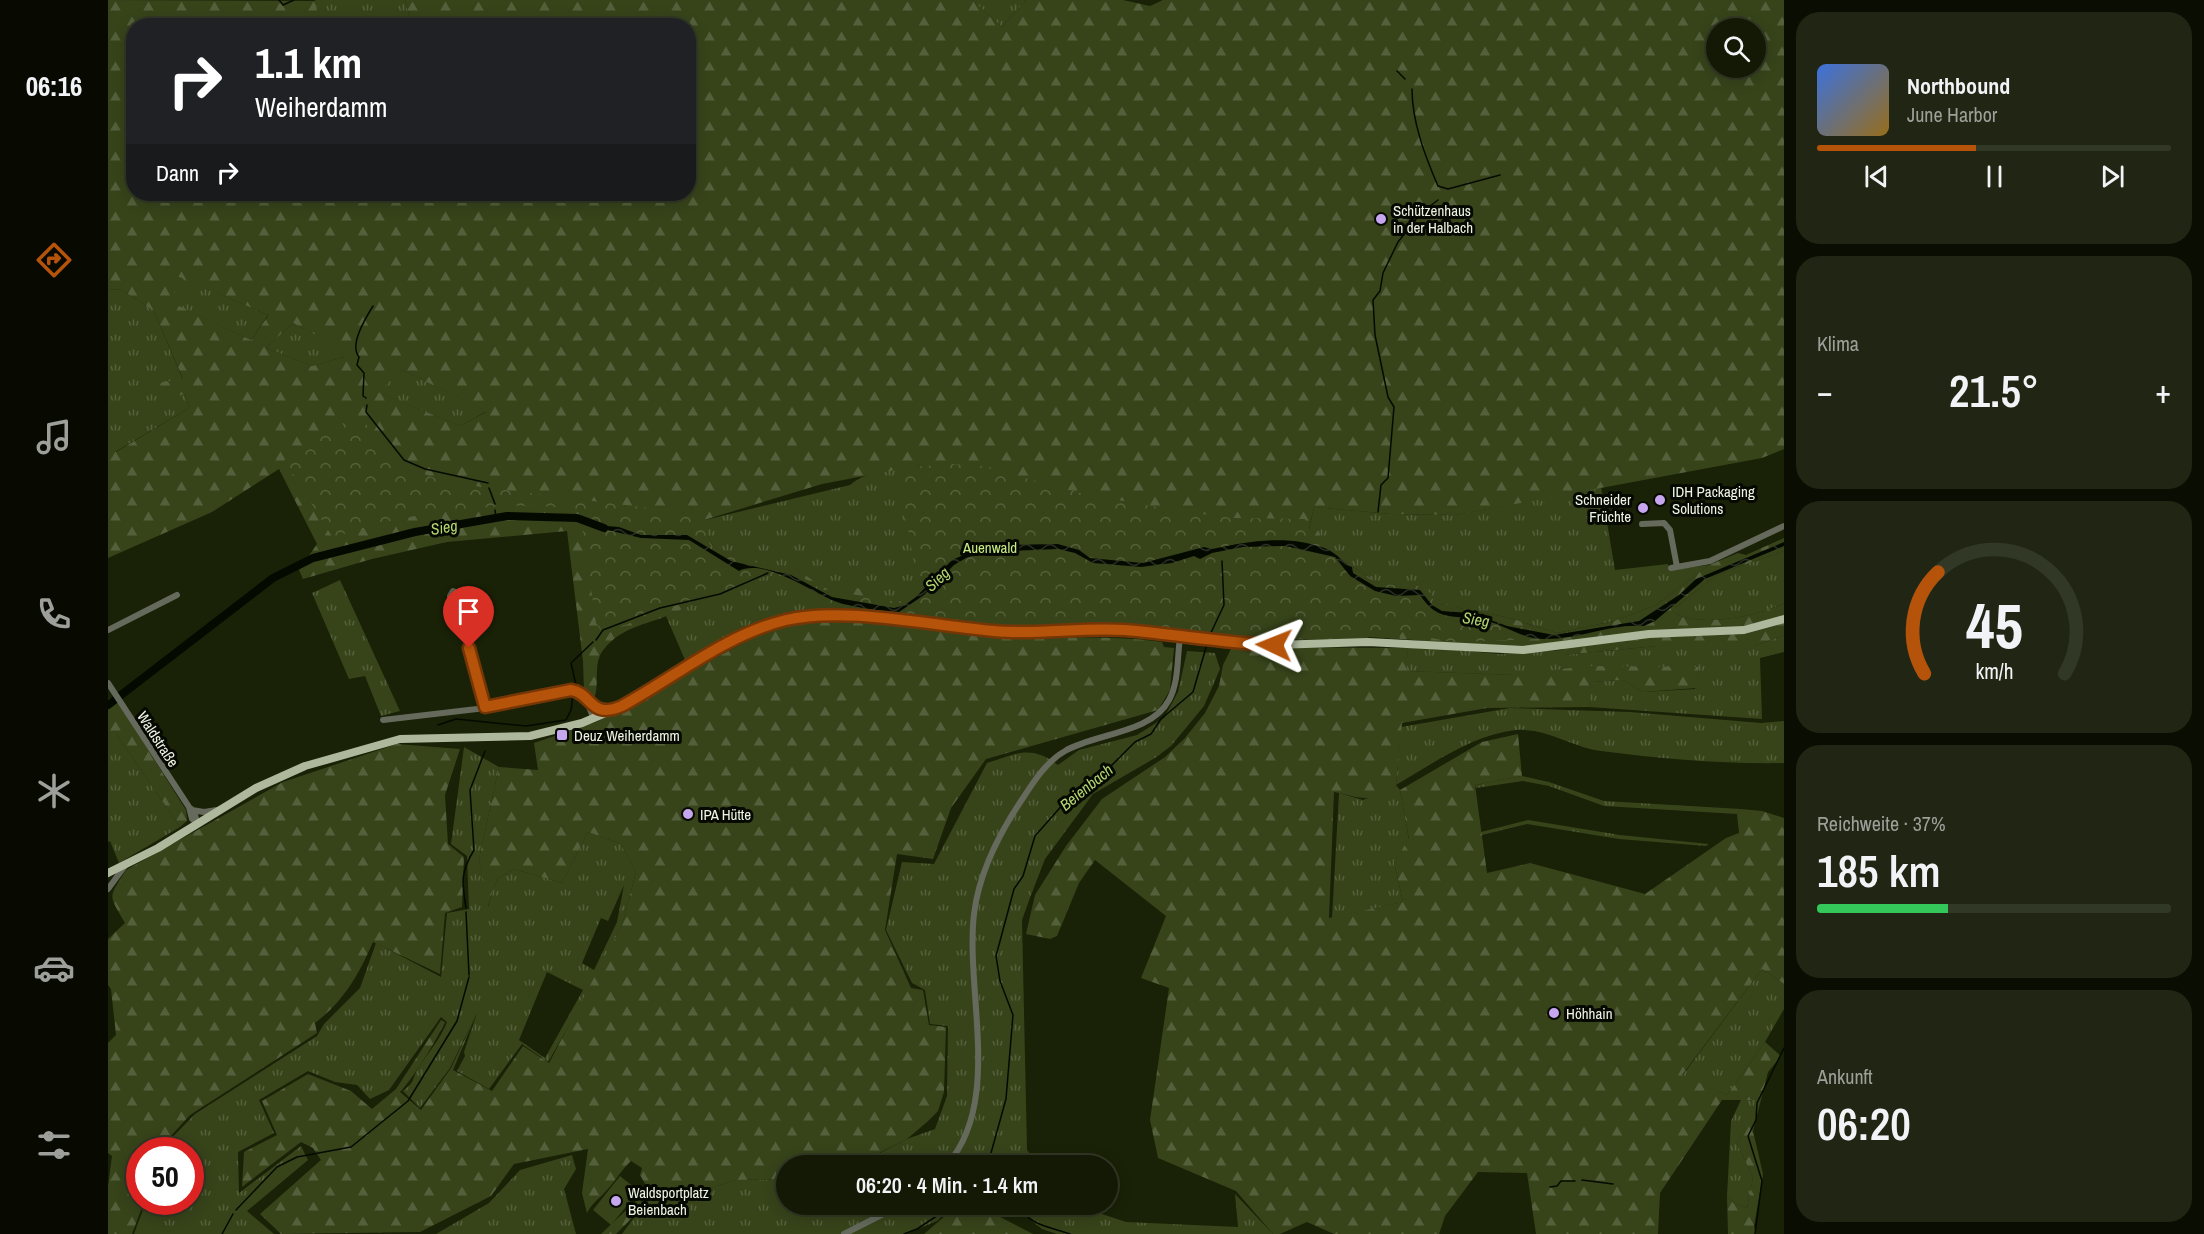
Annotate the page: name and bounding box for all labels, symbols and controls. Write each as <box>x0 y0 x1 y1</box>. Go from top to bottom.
map controls <box>1706 18 1766 78</box>
button: search <box>1706 18 1766 78</box>
text: 1.1 km <box>255 35 362 91</box>
icon: right <box>156 42 234 120</box>
text: 06:16 <box>26 68 82 104</box>
text: Northbound <box>1907 71 2010 101</box>
text: Weiherdamm <box>255 89 388 125</box>
text: June Harbor <box>1907 101 1997 128</box>
icon: right <box>211 156 244 189</box>
text: Dann <box>156 158 199 188</box>
icon: previous <box>1860 160 1893 193</box>
icon: pause <box>1978 160 2011 193</box>
icon: next <box>2096 160 2129 193</box>
place label: Schützenhaus in der Halbach <box>1393 200 1473 238</box>
marker: Schützenhaus in der Halbach <box>1374 212 1388 226</box>
icon: directions <box>33 239 75 281</box>
text: Klima <box>1817 330 1859 357</box>
text: 21.5° <box>1949 360 2039 421</box>
text: − <box>1817 369 1833 413</box>
text: + <box>2155 369 2171 413</box>
icon: music <box>33 416 75 458</box>
place label: IDH Packaging Solutions <box>1672 481 1755 519</box>
place label: Schneider Früchte <box>1575 489 1631 527</box>
marker: IDH Packaging Solutions <box>1653 493 1667 507</box>
marker: Schneider Früchte <box>1636 501 1650 515</box>
water label: Sieg <box>429 514 459 540</box>
park label: Auenwald <box>962 537 1017 558</box>
water label: Sieg <box>920 562 954 596</box>
text: 45 <box>1966 583 2022 667</box>
pin <box>443 586 494 648</box>
icon: phone <box>33 593 75 635</box>
icon: arrive <box>452 595 485 628</box>
water label: Sieg <box>1461 606 1491 632</box>
position arrow <box>1242 613 1306 677</box>
text: km/h <box>1975 657 2013 686</box>
street label: Waldstraße <box>132 707 184 771</box>
place label: Deuz Weiherdamm <box>574 725 680 746</box>
marker: Deuz Weiherdamm <box>555 728 569 742</box>
water label: Beienbach <box>1055 759 1117 815</box>
icon: climate <box>33 770 75 812</box>
place label: IPA Hütte <box>700 804 751 825</box>
marker: IPA Hütte <box>681 807 695 821</box>
text: Reichweite · 37% <box>1817 810 1946 837</box>
text: 185 km <box>1817 840 1941 901</box>
icon: car <box>33 947 75 989</box>
place label: Höhhain <box>1566 1003 1613 1024</box>
marker: Höhhain <box>1547 1006 1561 1020</box>
text: Ankunft <box>1817 1063 1873 1090</box>
text: 06:20 <box>1817 1093 1911 1154</box>
icon: filters <box>33 1124 75 1166</box>
speed limit sign: 50 <box>126 1137 204 1215</box>
text: 06:20 · 4 Min. · 1.4 km <box>856 1170 1038 1200</box>
place label: Waldsportplatz Beienbach <box>628 1182 709 1220</box>
marker: Waldsportplatz Beienbach <box>609 1194 623 1208</box>

